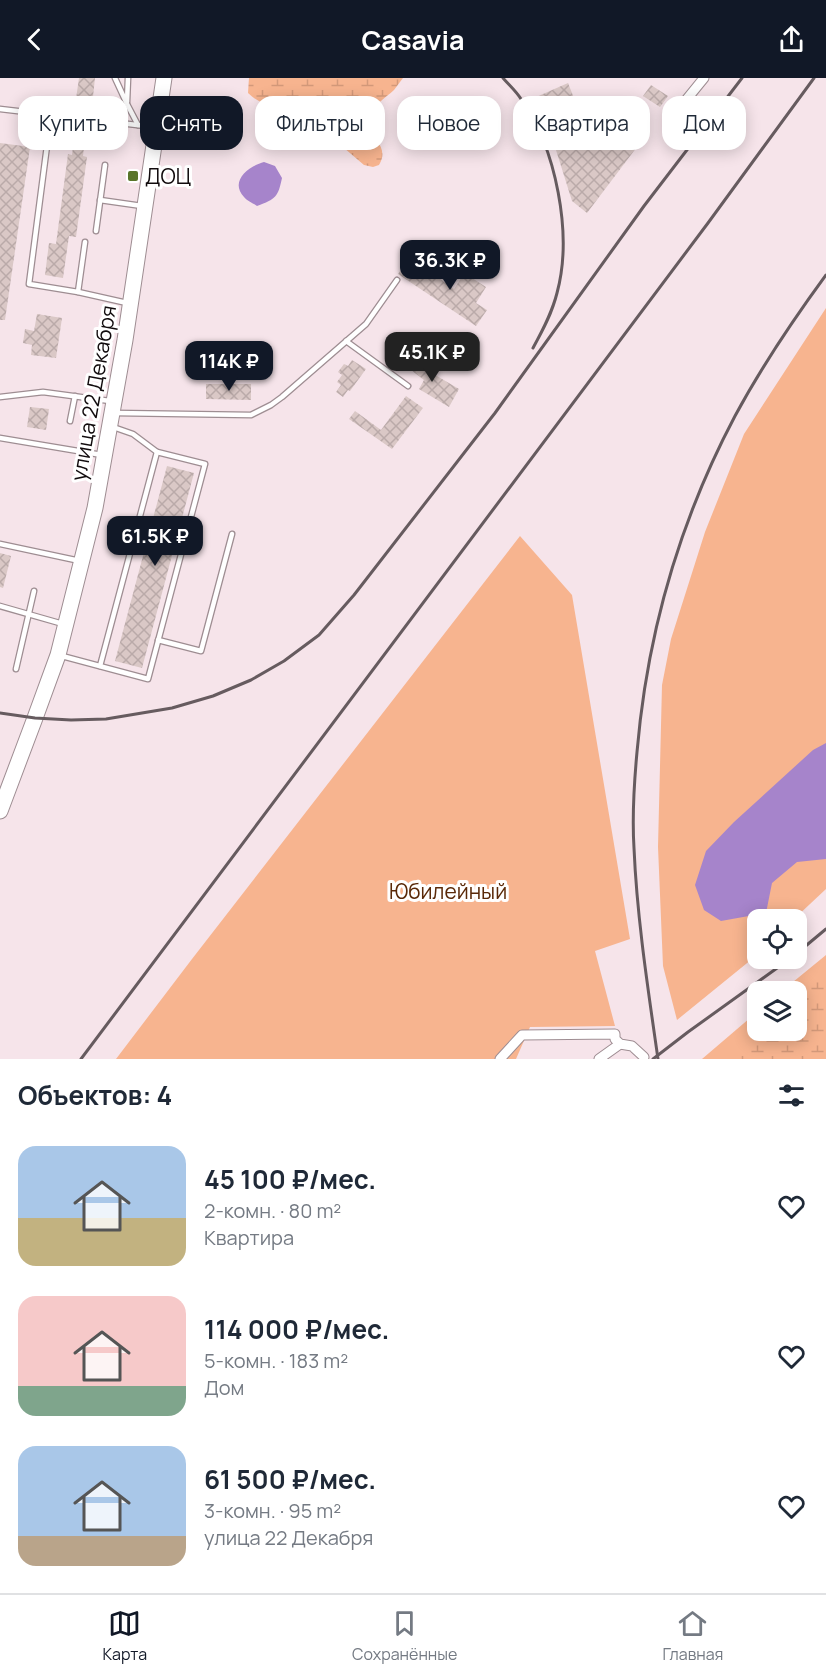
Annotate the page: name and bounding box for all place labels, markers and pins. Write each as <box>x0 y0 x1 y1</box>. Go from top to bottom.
place label: ДОЦ <box>145 162 191 190</box>
marker: ДОЦ <box>126 169 140 183</box>
pin: 36.3K ₽ <box>395 240 505 291</box>
pin: 45.1K ₽ <box>377 332 487 383</box>
pin: 114K ₽ <box>180 341 278 392</box>
pin: 61.5K ₽ <box>100 516 210 567</box>

